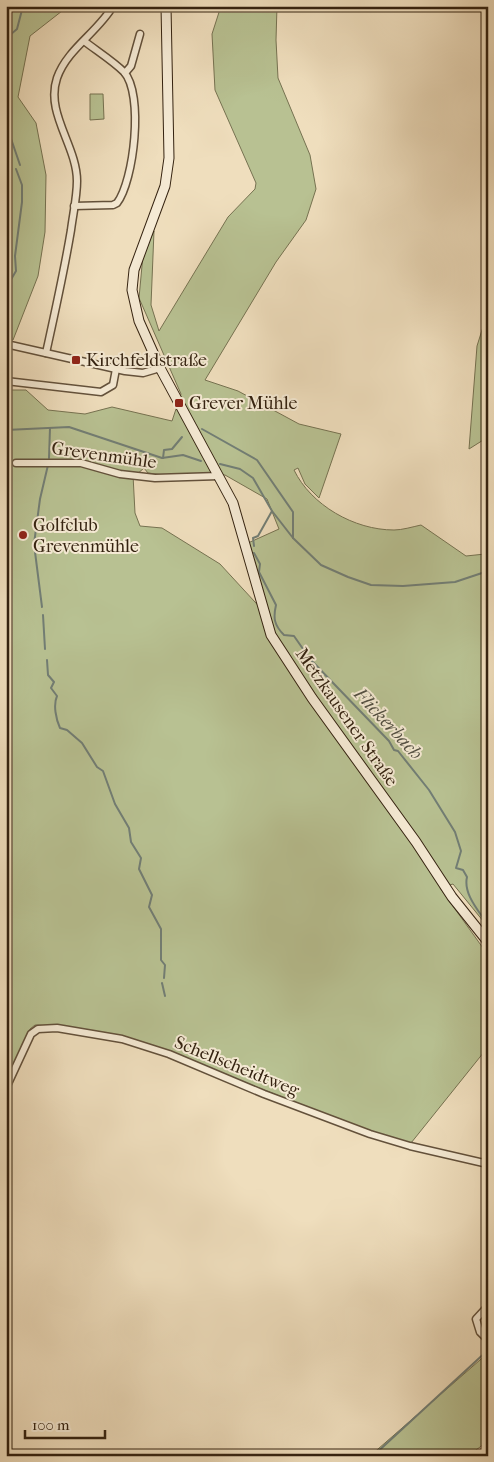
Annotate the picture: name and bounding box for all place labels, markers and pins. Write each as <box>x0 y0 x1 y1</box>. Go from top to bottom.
place label: Kirchfeldstraße <box>86 350 207 371</box>
marker: Kirchfeldstraße <box>70 354 82 366</box>
place label: Grever Mühle <box>189 393 297 414</box>
marker: Grever Mühle <box>173 397 185 409</box>
place label: Golfclub Grevenmühle <box>33 515 139 557</box>
marker: Golfclub Grevenmühle <box>17 529 29 541</box>

